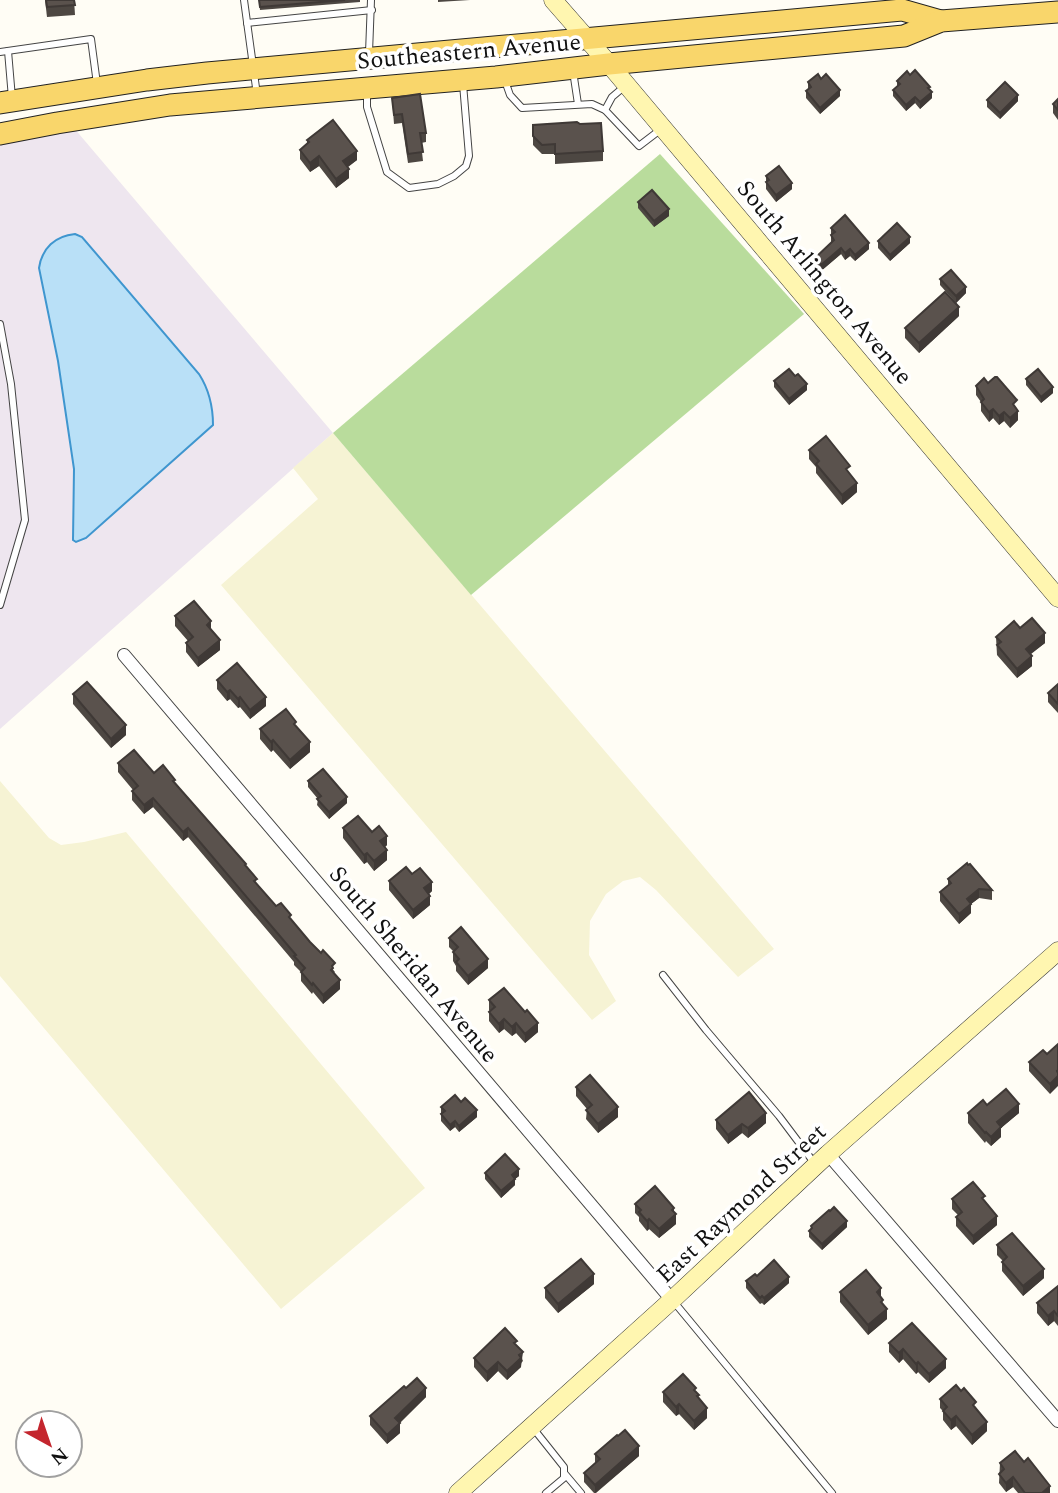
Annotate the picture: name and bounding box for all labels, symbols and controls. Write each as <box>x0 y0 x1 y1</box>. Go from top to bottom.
street label: Southeastern Avenue <box>356 24 583 80</box>
street label: South Arlington Avenue <box>728 172 921 393</box>
street label: South Sheridan Avenue <box>320 858 507 1071</box>
street label: East Raymond Street <box>649 1115 835 1292</box>
north arrow <box>14 1409 84 1479</box>
text: N <box>44 1440 74 1472</box>

